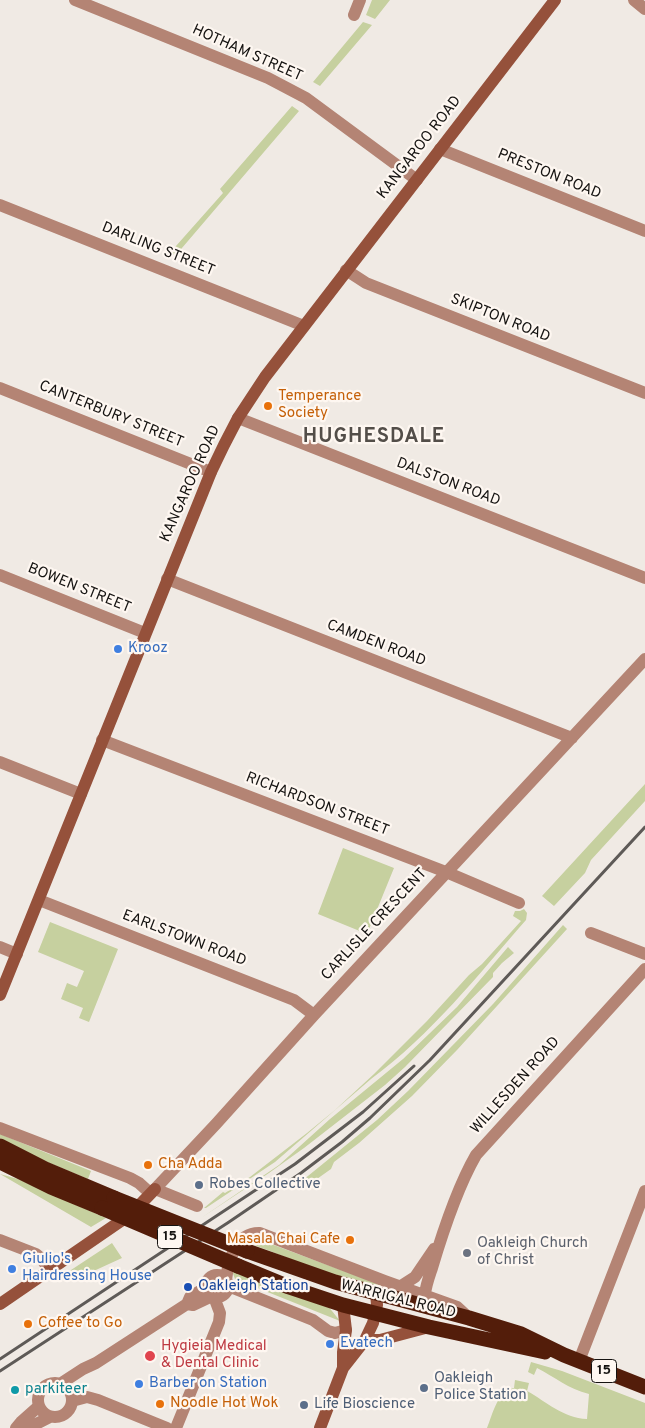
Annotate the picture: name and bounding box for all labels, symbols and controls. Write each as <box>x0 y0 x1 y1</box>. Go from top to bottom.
street label: HOTHAM STREET <box>189 22 305 86</box>
street label: KANGAROO ROAD <box>374 93 466 203</box>
street label: PRESTON ROAD <box>494 146 604 204</box>
street label: DARLING STREET <box>99 219 217 281</box>
street label: SKIPTON ROAD <box>448 291 552 347</box>
street label: CANTERBURY STREET <box>36 378 186 452</box>
place label: Temperance Society <box>278 388 361 423</box>
marker: Temperance Society <box>262 400 274 412</box>
street label: KANGAROO ROAD <box>157 423 225 545</box>
district label: HUGHESDALE <box>301 426 447 450</box>
street label: DALSTON ROAD <box>394 455 502 511</box>
street label: BOWEN STREET <box>25 560 133 618</box>
street label: CAMDEN ROAD <box>324 617 428 671</box>
place label: Krooz <box>128 640 168 658</box>
marker: Krooz <box>112 643 124 655</box>
street label: RICHARDSON STREET <box>243 769 391 841</box>
street label: CARLISLE CRESCENT <box>318 865 432 985</box>
street label: EARLSTOWN ROAD <box>119 907 249 971</box>
street label: WILLESDEN ROAD <box>468 1034 564 1138</box>
place label: Cha Adda <box>158 1156 222 1174</box>
marker: Cha Adda <box>142 1159 154 1171</box>
place label: Robes Collective <box>209 1176 321 1194</box>
marker: Robes Collective <box>193 1179 205 1191</box>
road number: 15 <box>158 1226 182 1248</box>
place label: Masala Chai Cafe <box>227 1231 340 1249</box>
marker: Masala Chai Cafe <box>344 1234 356 1246</box>
place label: Oakleigh Church of Christ <box>477 1235 588 1270</box>
marker: Oakleigh Church of Christ <box>461 1247 473 1259</box>
place label: Giulio's Hairdressing House <box>22 1251 152 1286</box>
marker: Giulio's Hairdressing House <box>6 1263 18 1275</box>
street label: WARRIGAL ROAD <box>338 1277 458 1323</box>
place label: Oakleigh Station <box>198 1278 309 1296</box>
marker: Oakleigh Station <box>182 1281 194 1293</box>
place label: Coffee to Go <box>38 1315 122 1333</box>
marker: Coffee to Go <box>22 1318 34 1330</box>
place label: Evatech <box>340 1335 393 1353</box>
place label: Hygieia Medical & Dental Clinic <box>161 1338 267 1373</box>
marker: Evatech <box>324 1338 336 1350</box>
marker: Hygieia Medical & Dental Clinic <box>143 1349 157 1363</box>
road number: 15 <box>592 1360 616 1382</box>
place label: Oakleigh Police Station <box>434 1370 527 1405</box>
place label: Barber on Station <box>149 1375 267 1393</box>
marker: Barber on Station <box>133 1378 145 1390</box>
place label: parkiteer <box>25 1381 87 1399</box>
marker: Oakleigh Police Station <box>418 1382 430 1394</box>
marker: parkiteer <box>9 1384 21 1396</box>
place label: Noodle Hot Wok <box>170 1395 278 1413</box>
place label: Life Bioscience <box>314 1396 415 1414</box>
marker: Noodle Hot Wok <box>154 1398 166 1410</box>
marker: Life Bioscience <box>298 1399 310 1411</box>

